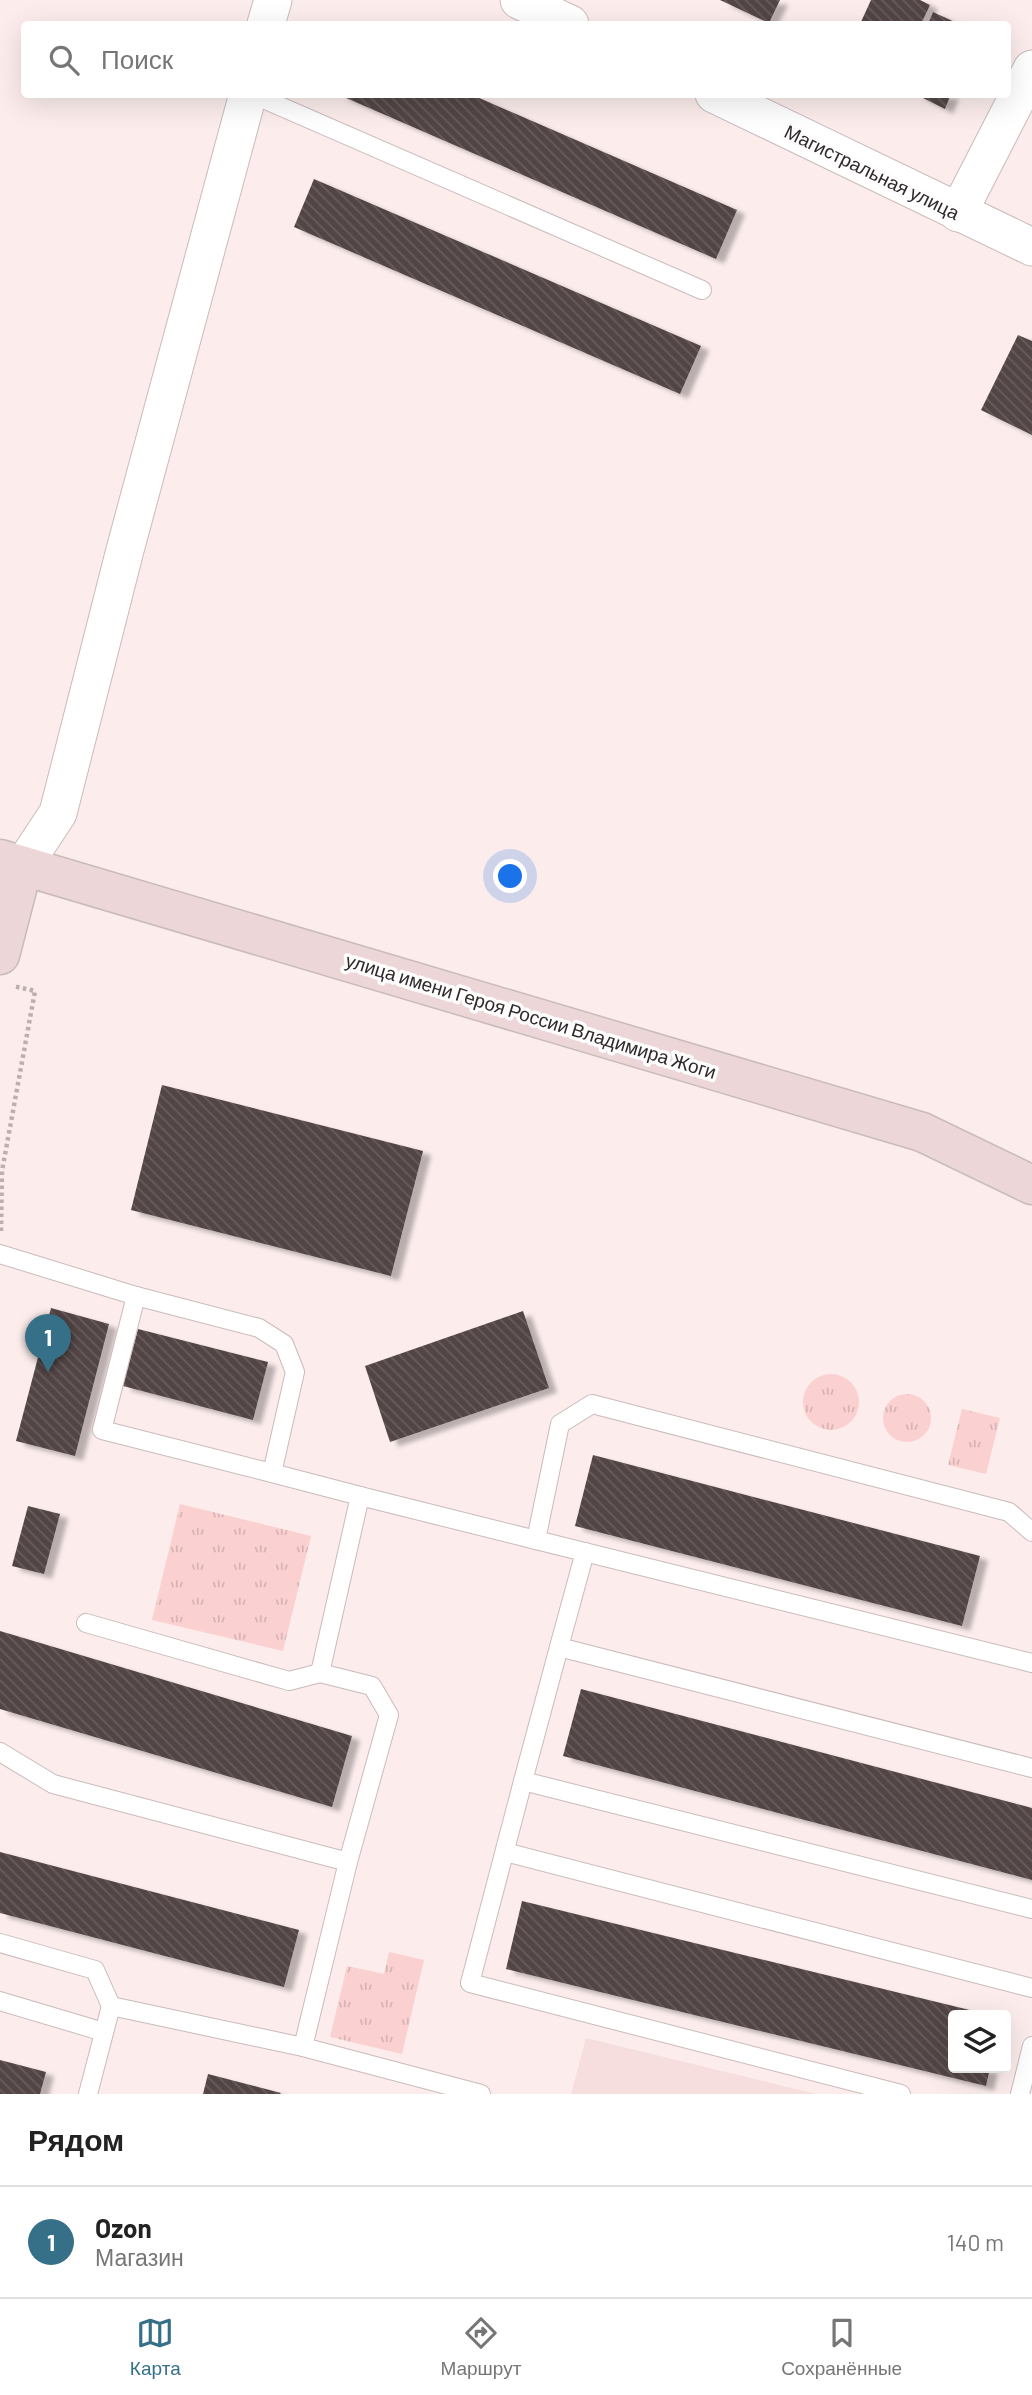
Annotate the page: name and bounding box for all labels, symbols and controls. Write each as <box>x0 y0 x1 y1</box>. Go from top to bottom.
search box <box>21 21 1011 98</box>
icon: search <box>45 41 83 79</box>
text: Поиск <box>101 43 173 74</box>
street label: Магистральная улица <box>781 119 964 224</box>
your location <box>493 859 527 893</box>
street label: улица имени Героя России Владимира Жоги <box>343 948 719 1083</box>
pin: 1 <box>25 1314 71 1372</box>
map controls <box>948 2010 1011 2073</box>
button: layers <box>948 2010 1011 2073</box>
text: Рядом <box>28 2121 124 2157</box>
text: Ozon <box>95 2212 152 2243</box>
text: 1 <box>47 2228 55 2256</box>
text: 140 m <box>947 2228 1004 2256</box>
text: Магазин <box>95 2243 184 2271</box>
tab: Карта <box>130 2314 181 2380</box>
tab: Маршрут <box>440 2314 521 2380</box>
tab: Сохранённые <box>781 2314 902 2380</box>

